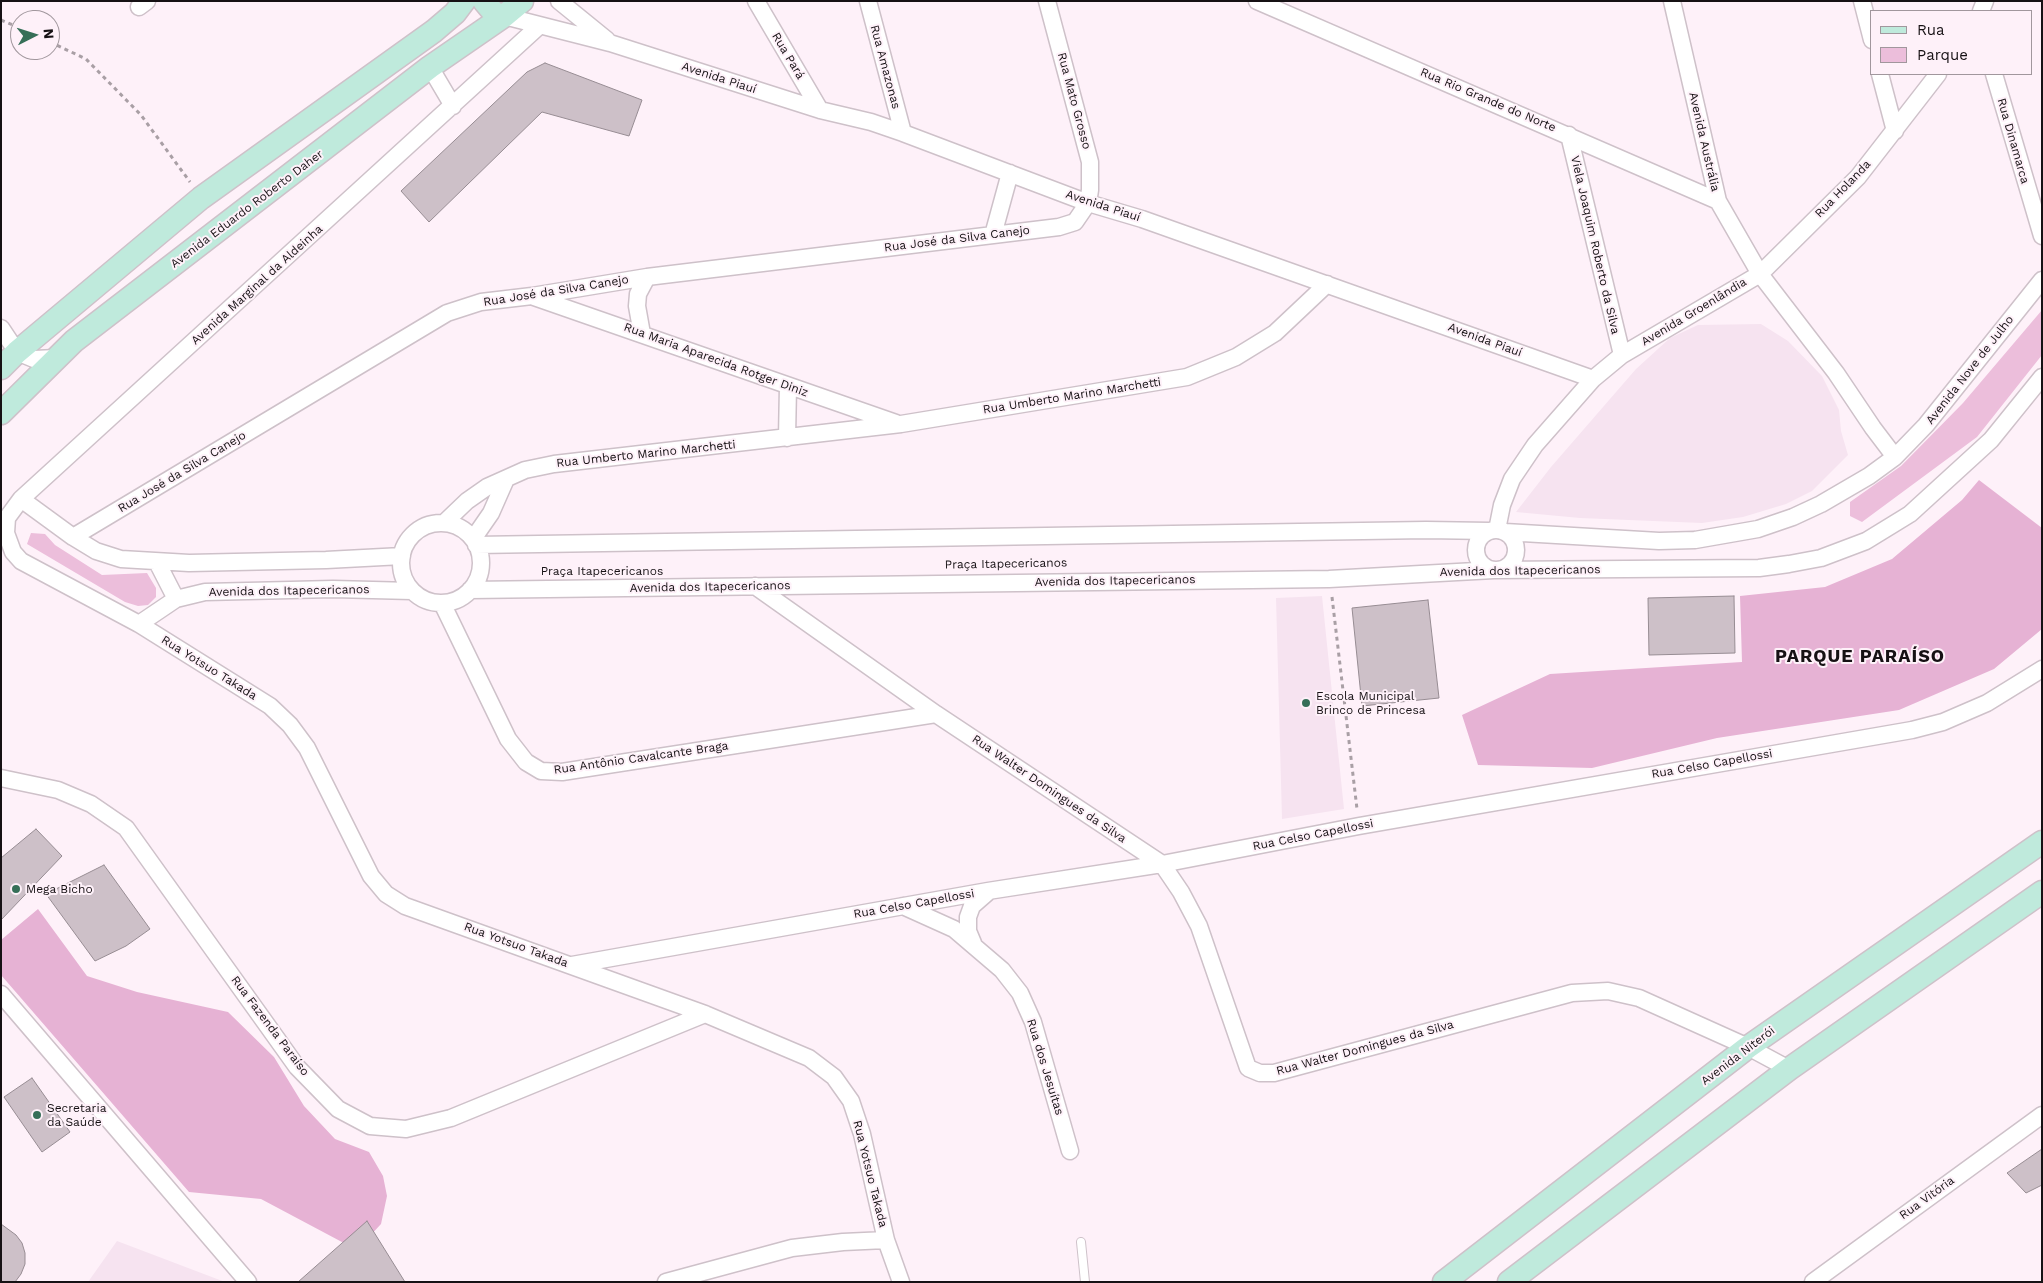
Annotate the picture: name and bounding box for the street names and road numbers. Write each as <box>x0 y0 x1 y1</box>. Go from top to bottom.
street label: Rua Amazonas <box>867 23 903 111</box>
street label: Rua Pará <box>768 30 808 82</box>
street label: Rua Mato Grosso <box>1054 51 1094 151</box>
street label: Avenida Piauí <box>680 59 758 97</box>
street label: Rua Rio Grande do Norte <box>1418 65 1558 135</box>
street label: Avenida Austrália <box>1686 91 1722 193</box>
street label: Rua Dinamarca <box>1994 96 2032 186</box>
street label: Avenida Eduardo Roberto Daher <box>168 147 326 271</box>
street label: Viela Joaquim Roberto da Silva <box>1567 154 1623 336</box>
street label: Rua Holanda <box>1812 157 1874 221</box>
street label: Avenida Piauí <box>1064 187 1142 225</box>
street label: Avenida Marginal da Aldeinha <box>188 222 326 348</box>
street label: Rua José da Silva Canejo <box>883 223 1031 255</box>
street label: Rua José da Silva Canejo <box>482 272 630 310</box>
street label: Avenida Groenlândia <box>1639 275 1749 349</box>
street label: Avenida Nove de Julho <box>1923 313 2017 427</box>
street label: Rua Maria Aparecida Rotger Diniz <box>622 320 810 400</box>
street label: Avenida Piauí <box>1446 320 1524 360</box>
street label: Rua Umberto Marino Marchetti <box>982 375 1162 417</box>
street label: Rua José da Silva Canejo <box>115 428 249 516</box>
street label: Rua Umberto Marino Marchetti <box>556 437 736 471</box>
street label: Praça Itapecericanos <box>945 556 1067 572</box>
street label: Avenida dos Itapecericanos <box>1439 562 1601 580</box>
street label: Praça Itapecericanos <box>541 564 663 578</box>
street label: Avenida dos Itapecericanos <box>1034 572 1196 590</box>
street label: Avenida dos Itapecericanos <box>629 578 791 596</box>
street label: Avenida dos Itapecericanos <box>208 582 370 600</box>
street label: Rua Yotsuo Takada <box>159 633 259 703</box>
street label: Rua Walter Domingues da Silva <box>969 732 1129 846</box>
street label: Rua Antônio Cavalcante Braga <box>553 739 729 777</box>
street label: Rua Celso Capellossi <box>1650 746 1774 782</box>
street label: Rua Celso Capellossi <box>1252 816 1374 854</box>
street label: Rua Celso Capellossi <box>852 886 976 922</box>
street label: Rua Yotsuo Takada <box>462 919 570 971</box>
street label: Rua Fazenda Paraíso <box>228 973 312 1079</box>
street label: Rua dos Jesuítas <box>1024 1017 1066 1117</box>
street label: Rua Walter Domingues da Silva <box>1275 1017 1455 1079</box>
street label: Avenida Niterói <box>1698 1024 1778 1088</box>
street label: Rua Yotsuo Takada <box>850 1119 890 1229</box>
street label: Rua Vitória <box>1897 1173 1957 1223</box>

